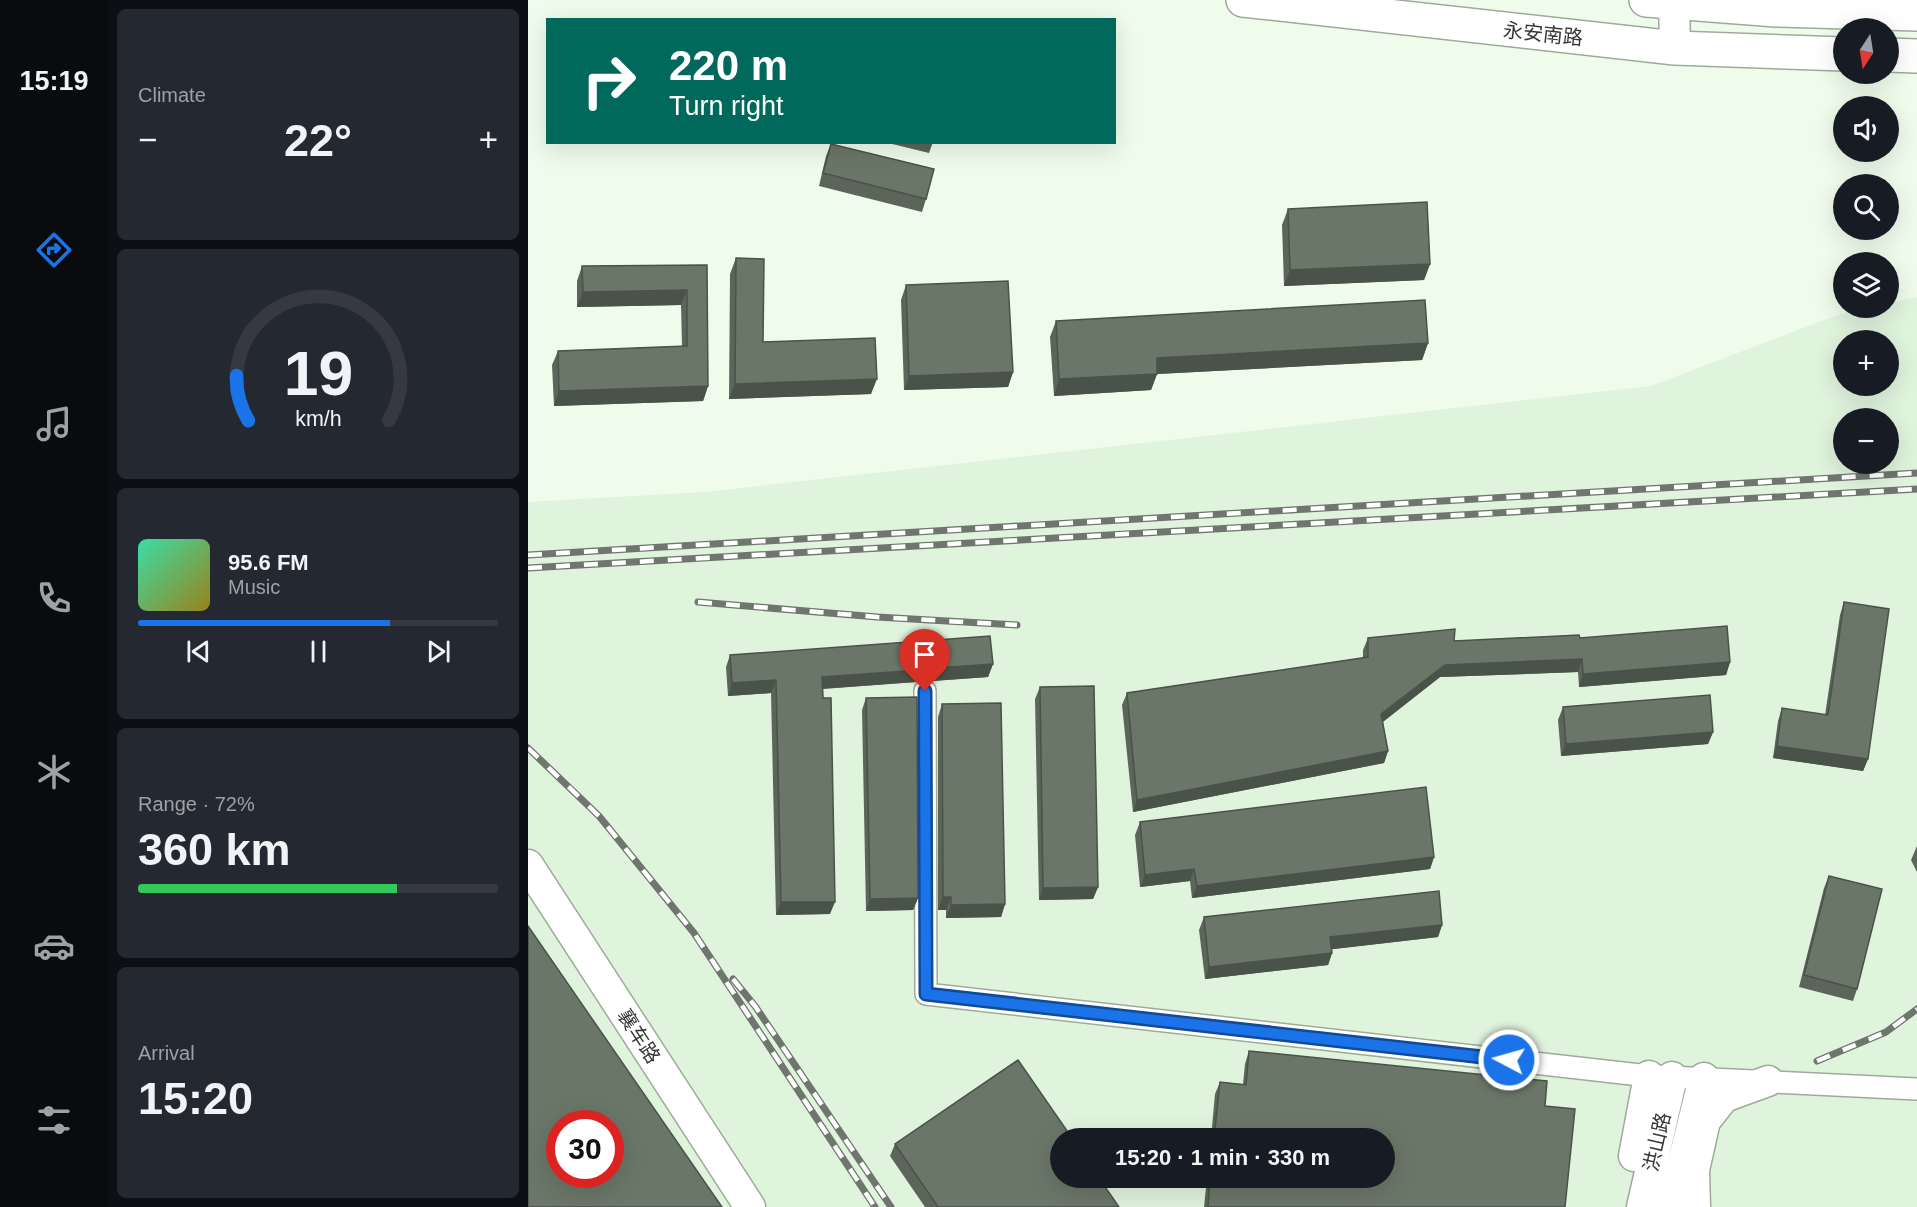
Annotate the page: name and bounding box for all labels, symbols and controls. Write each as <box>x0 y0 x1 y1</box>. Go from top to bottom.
north arrow <box>1833 18 1899 84</box>
map controls <box>1833 18 1899 474</box>
street label: 永安南路 <box>1502 19 1584 49</box>
icon: right <box>570 42 648 120</box>
text: 220 m <box>669 42 788 89</box>
text: 15:19 <box>19 66 89 96</box>
text: Climate <box>138 84 206 106</box>
text: Turn right <box>669 91 784 121</box>
button: sound <box>1833 96 1899 162</box>
text: 22° <box>284 115 352 166</box>
text: − <box>138 121 157 158</box>
text: + <box>479 121 498 158</box>
button: search <box>1833 174 1899 240</box>
icon: directions <box>33 229 75 271</box>
button: layers <box>1833 252 1899 318</box>
button: + <box>1833 330 1899 396</box>
text: 19 <box>283 339 353 408</box>
icon: music <box>33 403 75 445</box>
text: km/h <box>295 407 341 431</box>
button: − <box>1833 408 1899 474</box>
text: 95.6 FM <box>228 550 309 575</box>
text: Music <box>228 576 280 598</box>
icon: phone <box>33 577 75 619</box>
pin <box>899 629 950 691</box>
icon: previous <box>182 635 215 668</box>
icon: pause <box>302 635 335 668</box>
icon: next <box>422 635 455 668</box>
icon: arrive <box>908 638 941 671</box>
icon: climate <box>33 751 75 793</box>
text: Range · 72% <box>138 793 255 815</box>
text: 360 km <box>138 824 291 875</box>
icon: car <box>33 925 75 967</box>
street label: 襄车路 <box>613 1005 665 1067</box>
position arrow <box>1477 1028 1541 1092</box>
text: Arrival <box>138 1042 195 1064</box>
text: 15:20 <box>138 1073 253 1124</box>
icon: filters <box>33 1099 75 1141</box>
speed limit sign: 30 <box>546 1110 624 1188</box>
street label: 洪山路 <box>1640 1110 1674 1174</box>
text: 15:20 · 1 min · 330 m <box>1115 1145 1330 1170</box>

